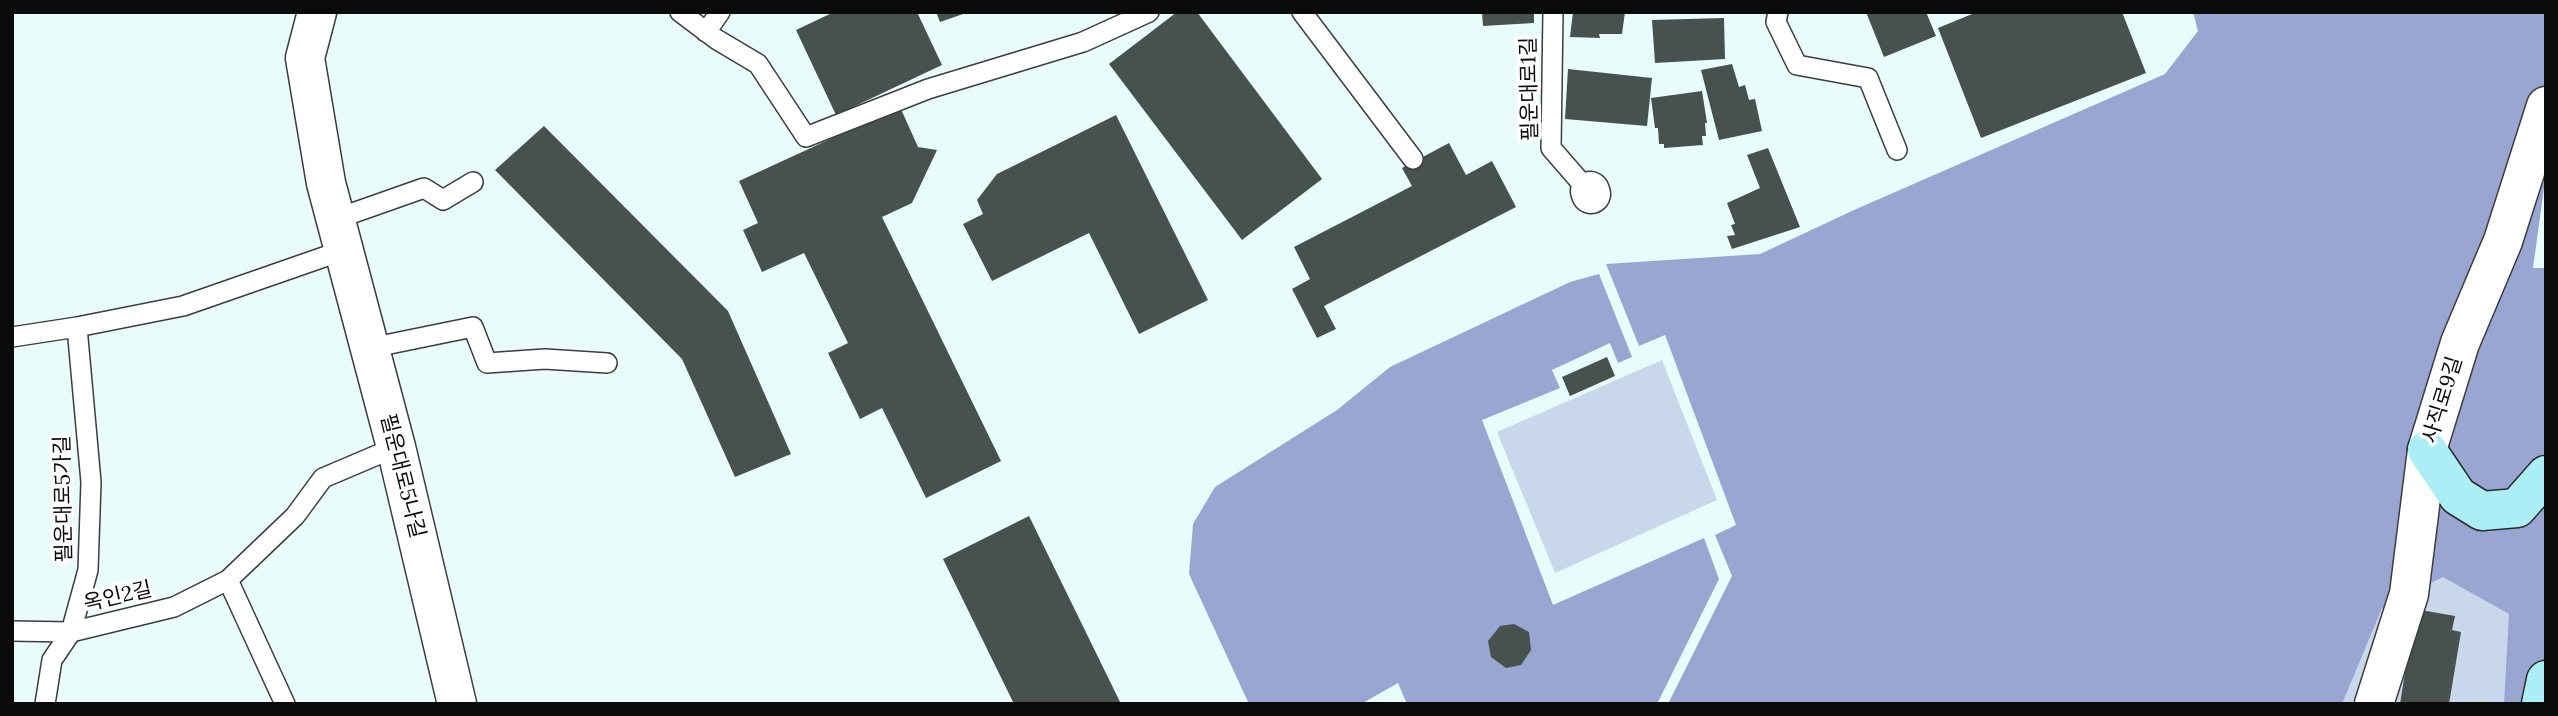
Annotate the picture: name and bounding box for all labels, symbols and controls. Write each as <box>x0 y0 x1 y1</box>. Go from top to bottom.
street label: 필운대로1길 <box>1516 37 1544 141</box>
street label: 사직로9길 <box>2418 354 2468 446</box>
street label: 필운대로5나길 <box>374 411 430 541</box>
street label: 필운대로5가길 <box>50 435 78 563</box>
street label: 옥인2길 <box>81 577 155 617</box>

